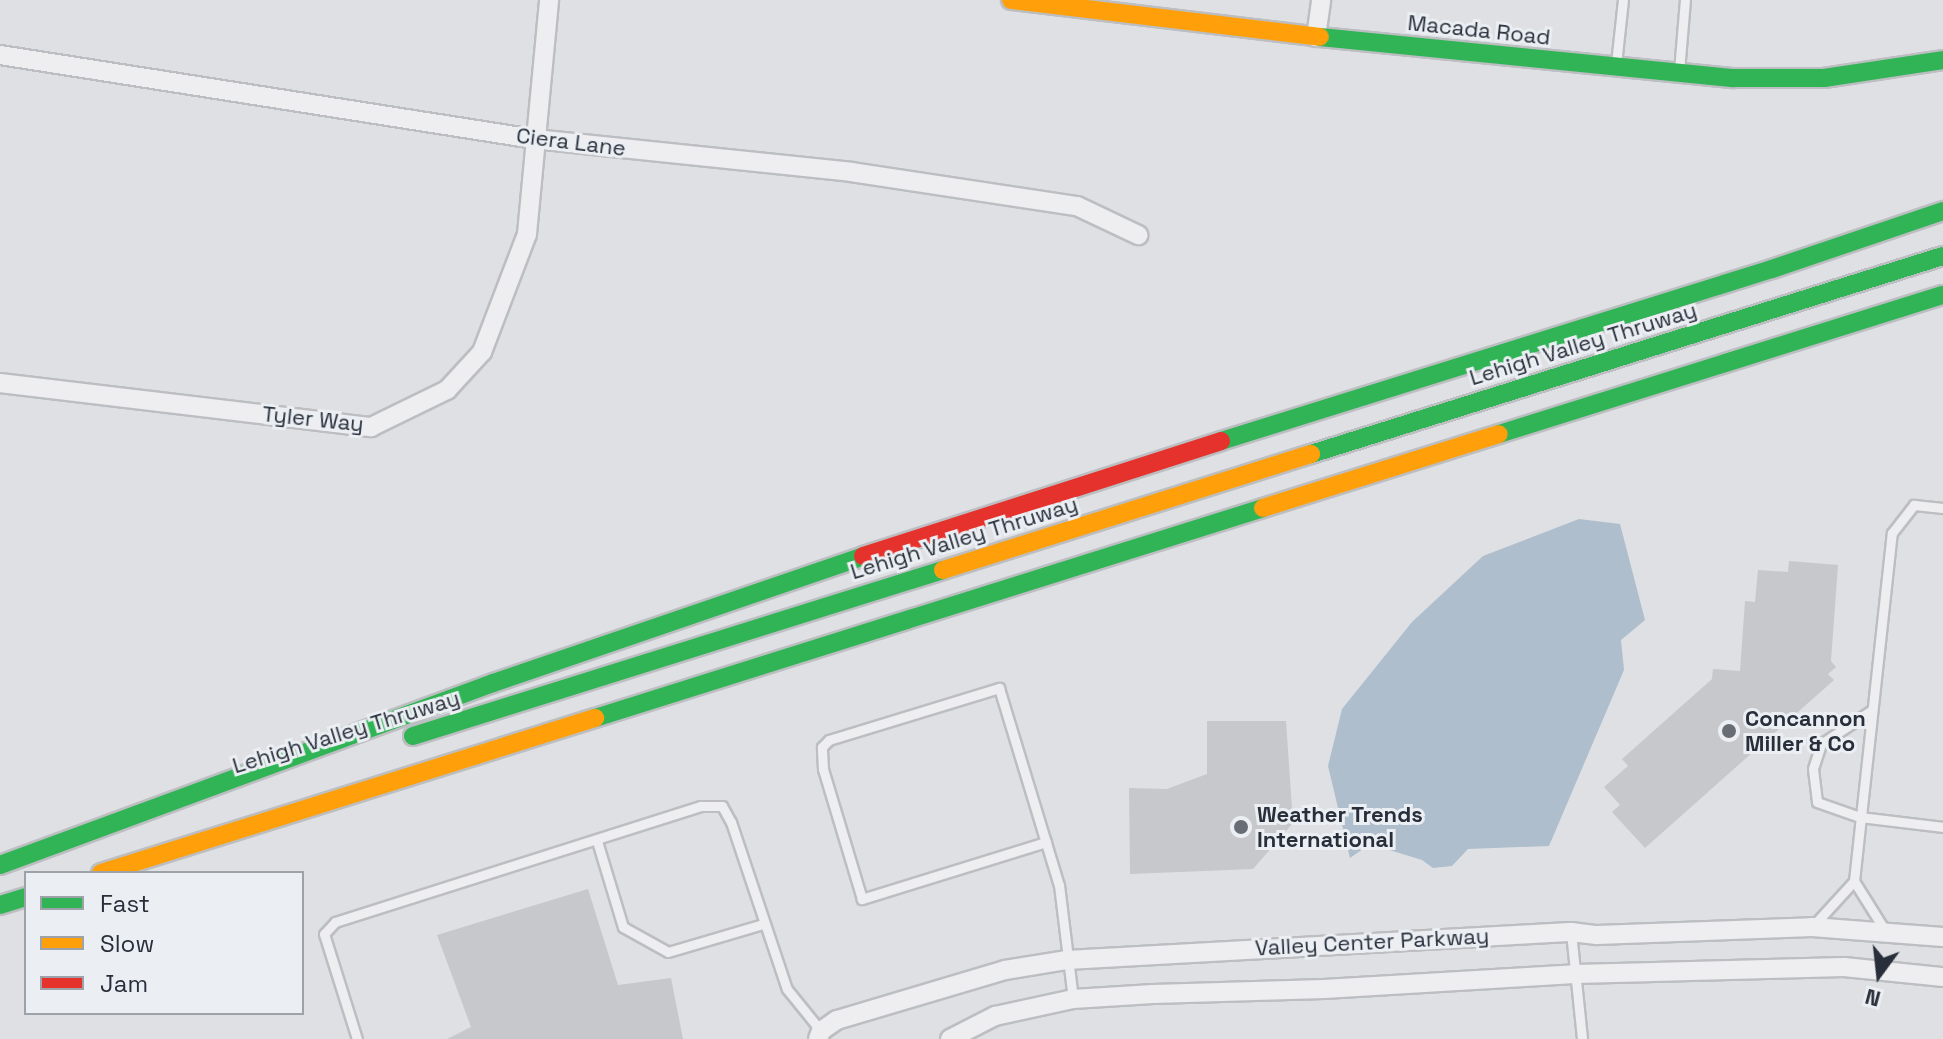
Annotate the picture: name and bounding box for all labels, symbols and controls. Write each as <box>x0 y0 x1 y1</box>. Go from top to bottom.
street label: Macada Road <box>1406 9 1552 51</box>
street label: Ciera Lane <box>515 122 627 162</box>
street label: Lehigh Valley Thruway <box>1466 297 1700 391</box>
street label: Tyler Way <box>261 401 365 437</box>
street label: Lehigh Valley Thruway <box>847 491 1081 585</box>
street label: Lehigh Valley Thruway <box>229 685 463 779</box>
place label: Concannon Miller & Co <box>1745 705 1866 756</box>
marker: Concannon Miller & Co <box>1720 722 1738 740</box>
place label: Weather Trends International <box>1257 801 1423 852</box>
marker: Weather Trends International <box>1232 818 1250 836</box>
legend <box>24 871 304 1015</box>
text: Fast <box>100 888 150 919</box>
street label: Valley Center Parkway <box>1254 923 1490 961</box>
text: Slow <box>100 928 154 959</box>
north arrow <box>1839 935 1919 1015</box>
text: Jam <box>100 968 148 999</box>
text: N <box>1862 983 1884 1014</box>

